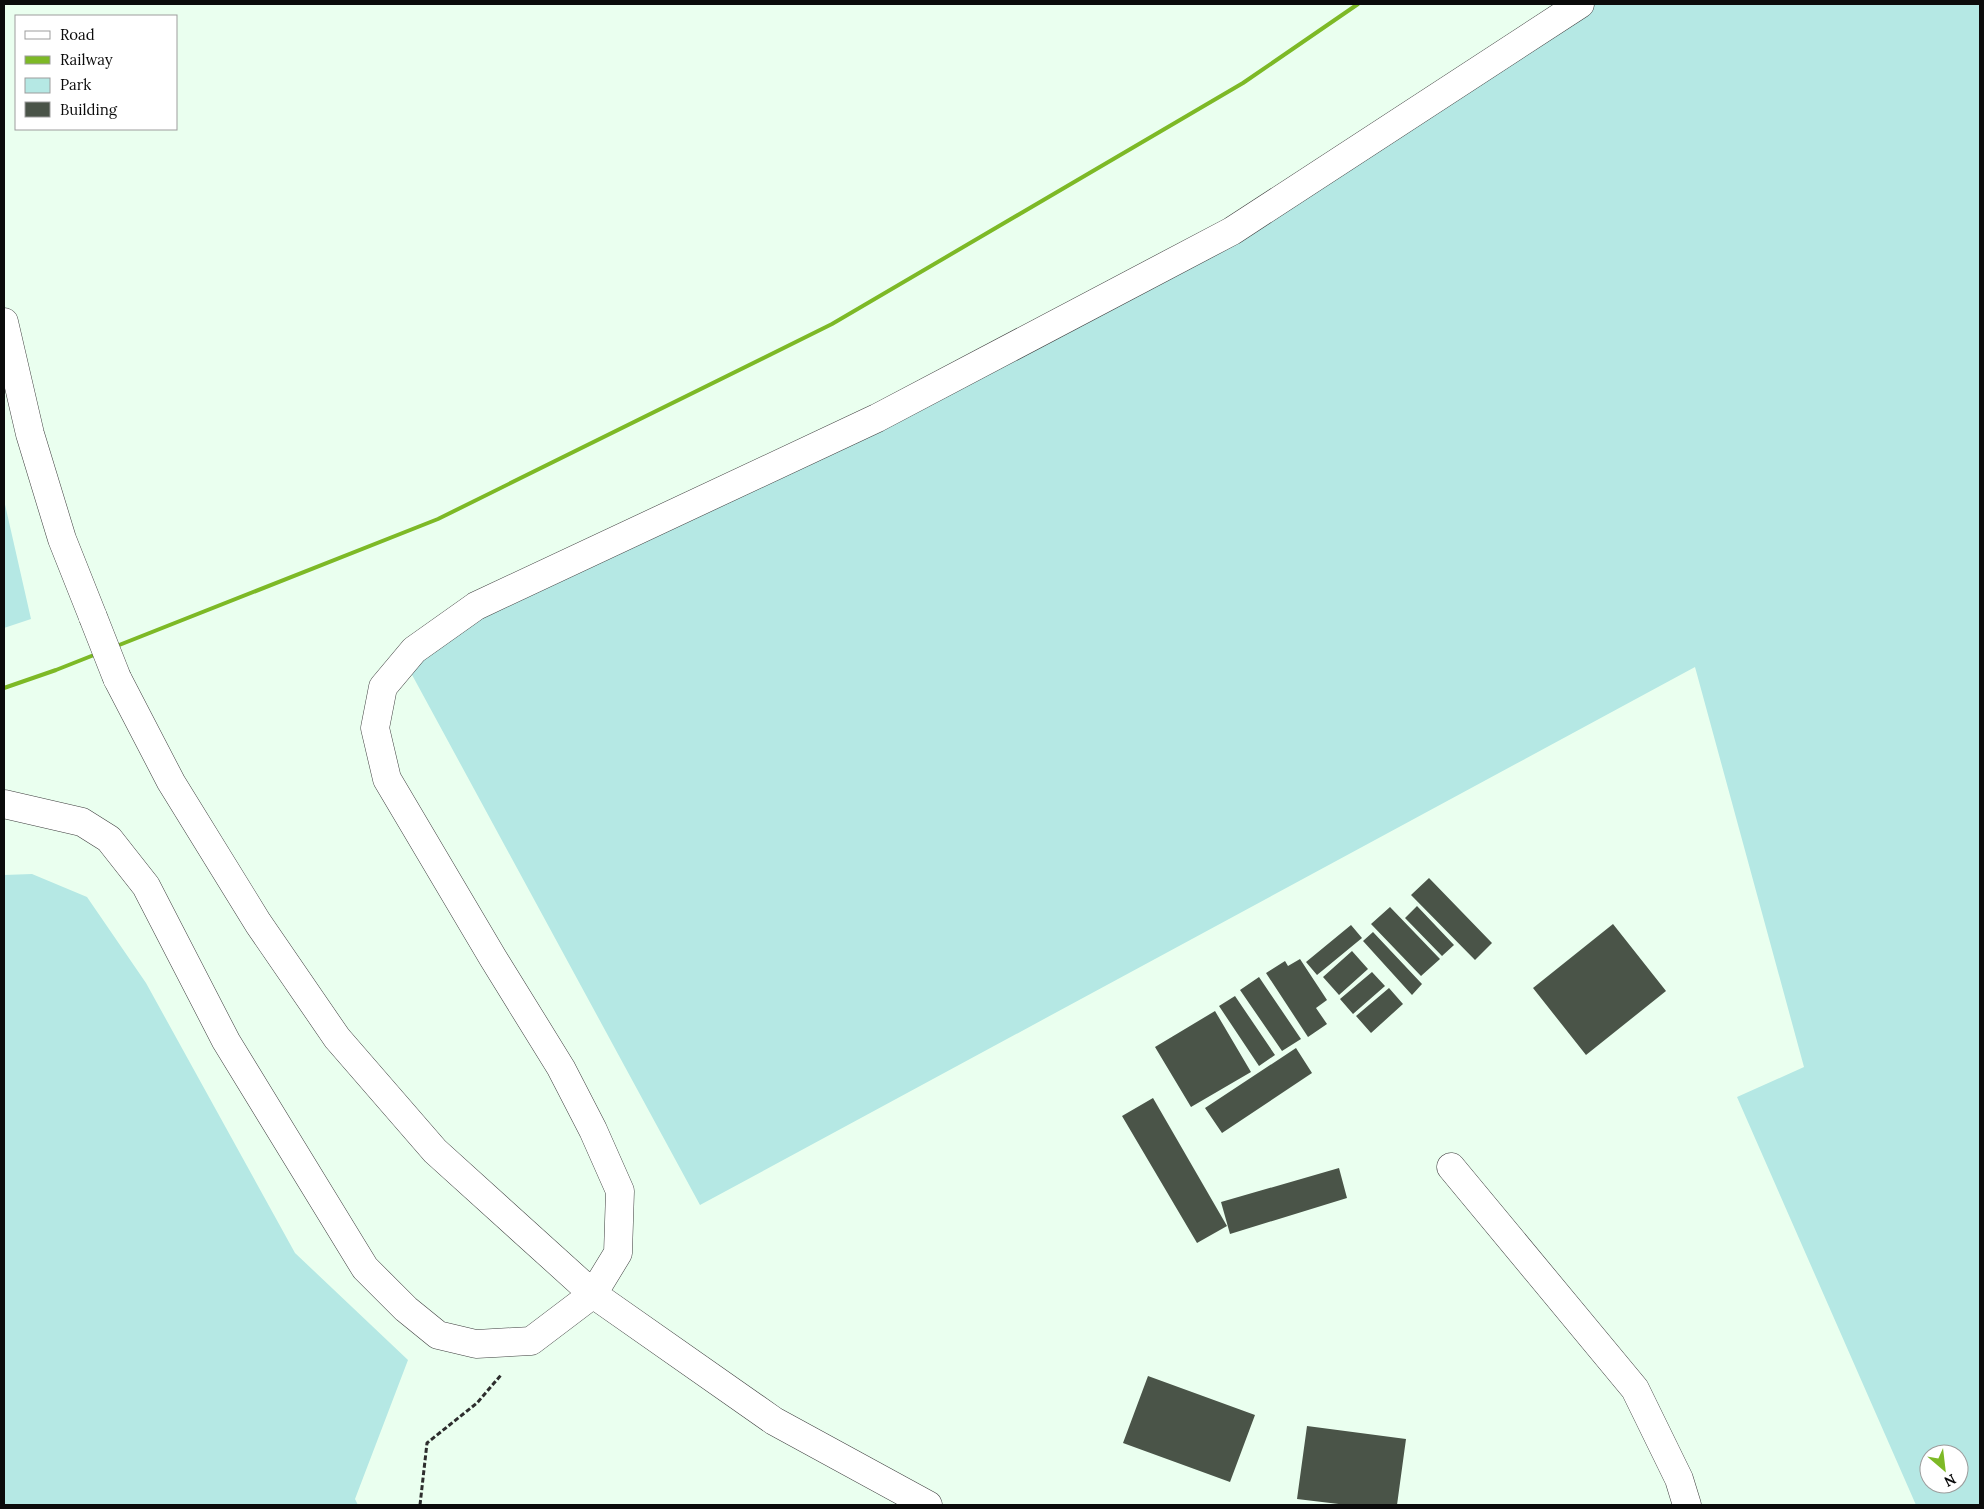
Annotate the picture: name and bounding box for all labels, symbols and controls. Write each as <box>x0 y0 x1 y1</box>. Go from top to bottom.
legend <box>15 15 178 130</box>
text: Road <box>60 25 95 44</box>
text: Railway <box>60 50 113 69</box>
text: Park <box>60 75 91 94</box>
text: Building <box>60 100 118 119</box>
north arrow <box>1919 1444 1969 1494</box>
text: N <box>1941 1470 1959 1491</box>

